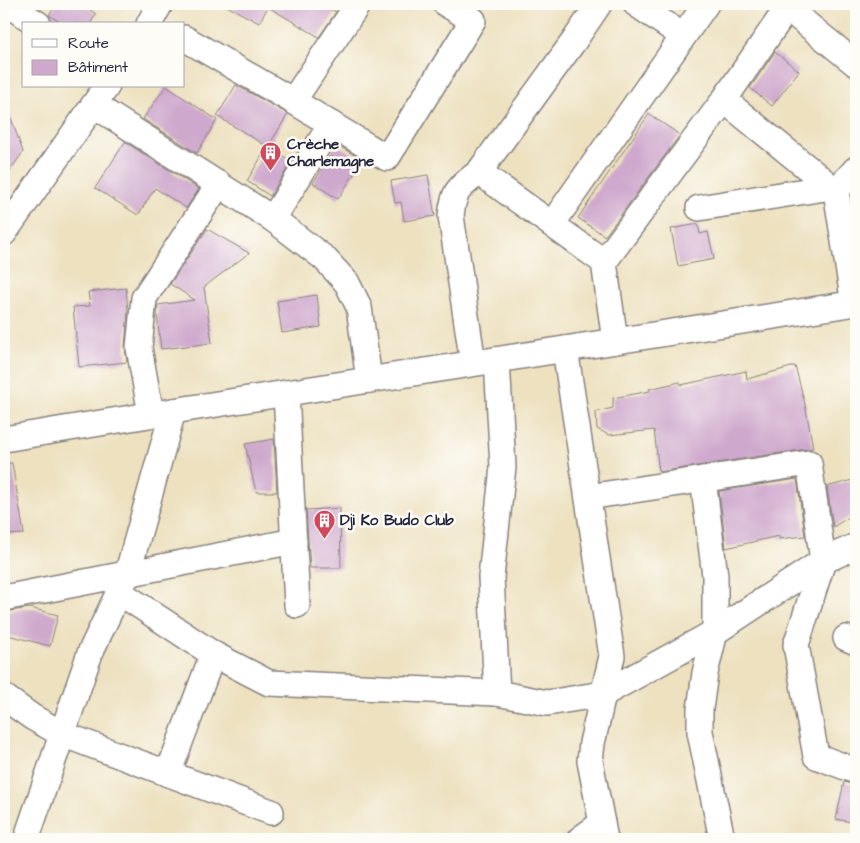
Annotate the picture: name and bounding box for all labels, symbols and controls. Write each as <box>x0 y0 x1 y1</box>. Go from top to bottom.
legend <box>22 22 185 88</box>
text: Route <box>68 33 109 54</box>
text: Bâtiment <box>68 57 128 78</box>
place label: Crèche Charlemagne <box>287 134 374 174</box>
building icon: Crèche Charlemagne <box>259 141 283 172</box>
building icon: Dji Ko Budo Club <box>312 508 336 539</box>
place label: Dji Ko Budo Club <box>340 510 454 531</box>

